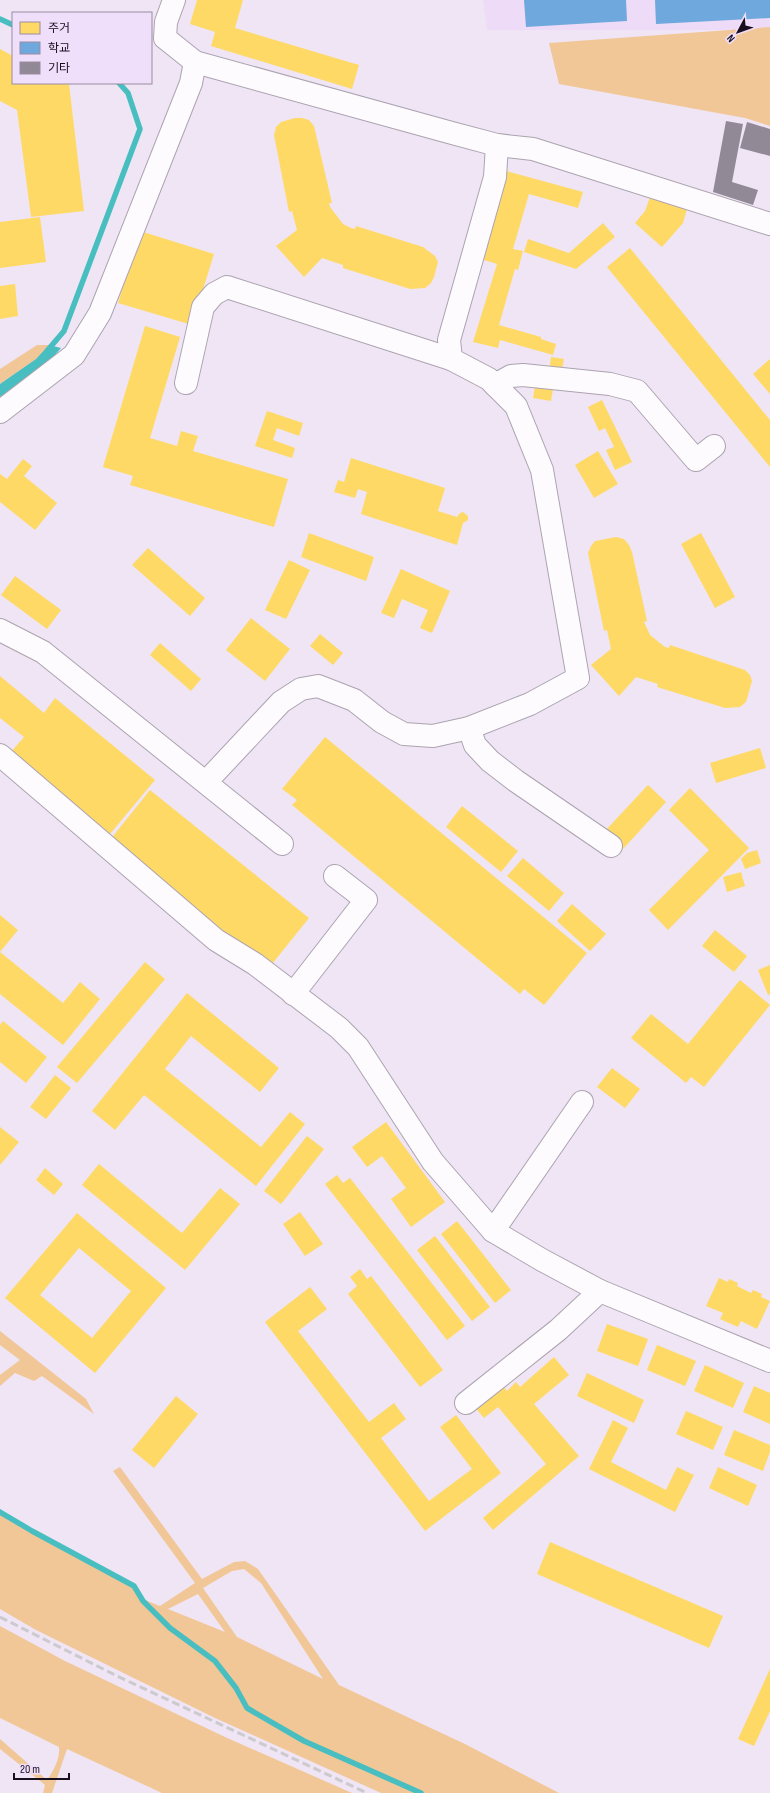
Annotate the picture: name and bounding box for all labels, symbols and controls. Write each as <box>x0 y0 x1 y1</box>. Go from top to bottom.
legend <box>12 12 152 84</box>
north arrow <box>718 12 758 52</box>
text: 주거 <box>48 21 70 36</box>
text: N <box>724 32 738 45</box>
text: 학교 <box>48 41 70 56</box>
text: 기타 <box>48 61 70 76</box>
scale bar <box>14 1755 69 1781</box>
text: 20 m <box>20 1762 40 1777</box>

